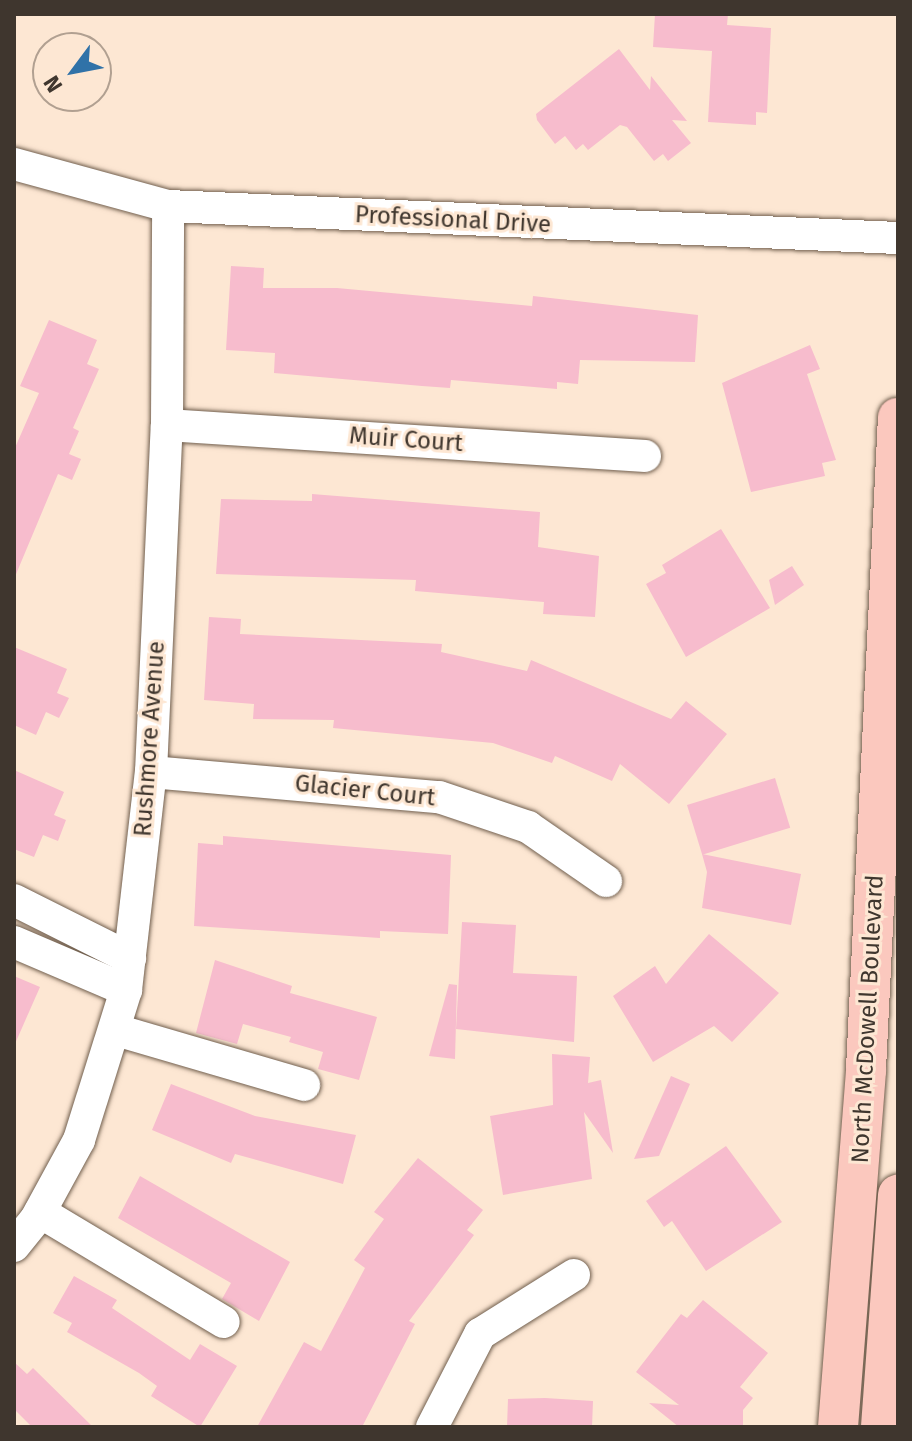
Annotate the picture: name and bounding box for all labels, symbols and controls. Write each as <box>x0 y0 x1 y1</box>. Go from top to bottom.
north arrow <box>32 32 112 112</box>
text: N <box>38 71 68 97</box>
street label: Professional Drive <box>354 200 552 240</box>
street label: Muir Court <box>348 422 464 458</box>
street label: Rushmore Avenue <box>129 640 171 838</box>
street label: Glacier Court <box>293 769 437 813</box>
street label: North McDowell Boulevard <box>846 874 890 1164</box>

